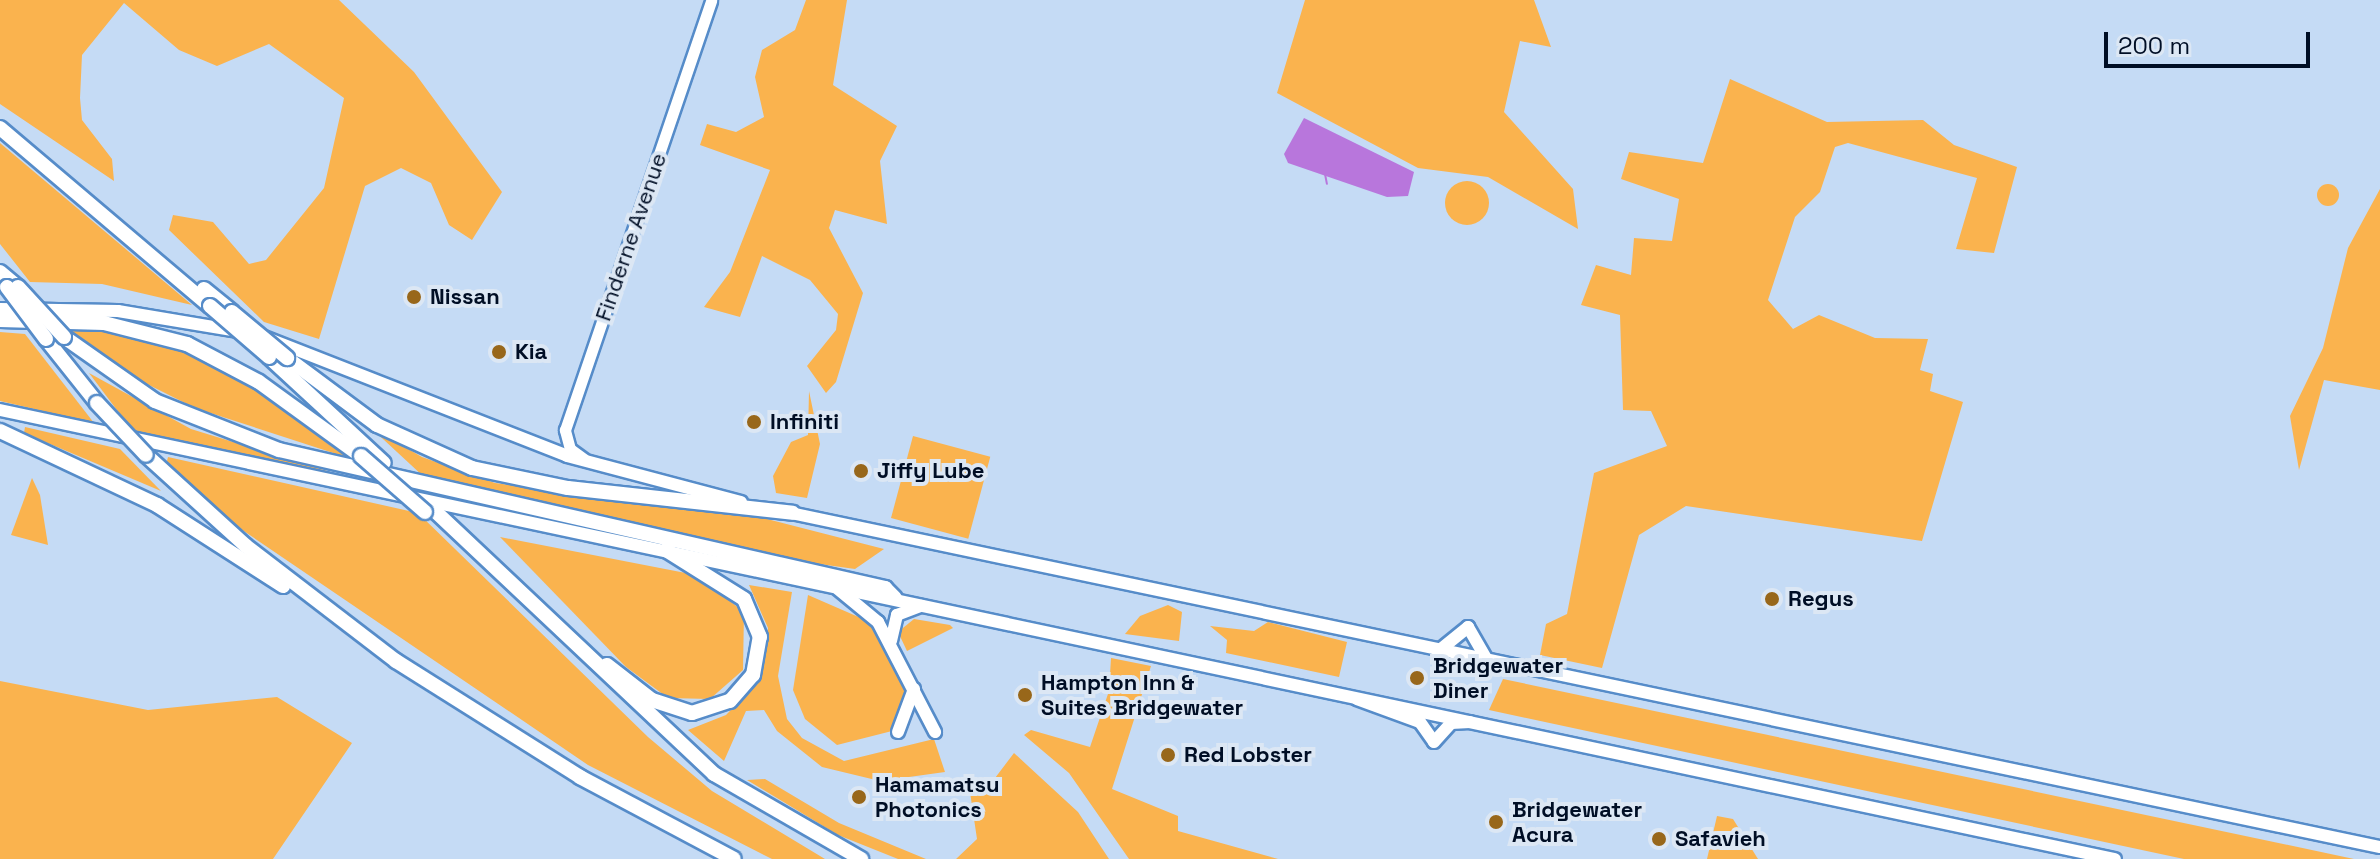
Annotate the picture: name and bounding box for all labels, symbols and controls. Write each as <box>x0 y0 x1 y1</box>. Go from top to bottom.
scale bar <box>2108 16 2314 66</box>
text: 200 m <box>2118 30 2190 61</box>
street label: Finderne Avenue <box>590 149 672 325</box>
place label: Nissan <box>430 284 500 310</box>
marker: Nissan <box>405 288 423 306</box>
place label: Kia <box>515 339 547 365</box>
marker: Kia <box>490 343 508 361</box>
place label: Infiniti <box>770 409 839 435</box>
marker: Infiniti <box>745 413 763 431</box>
place label: Jiffy Lube <box>877 458 984 484</box>
marker: Jiffy Lube <box>852 462 870 480</box>
place label: Regus <box>1788 586 1854 612</box>
marker: Regus <box>1763 590 1781 608</box>
place label: Bridgewater Diner <box>1433 652 1563 704</box>
place label: Hampton Inn & Suites Bridgewater <box>1041 669 1243 720</box>
marker: Bridgewater Diner <box>1408 669 1426 687</box>
marker: Hampton Inn & Suites Bridgewater <box>1016 686 1034 704</box>
place label: Red Lobster <box>1184 742 1312 768</box>
marker: Red Lobster <box>1159 746 1177 764</box>
place label: Hamamatsu Photonics <box>875 771 999 822</box>
marker: Hamamatsu Photonics <box>850 788 868 806</box>
place label: Bridgewater Acura <box>1512 796 1642 848</box>
marker: Bridgewater Acura <box>1487 813 1505 831</box>
place label: Safavieh <box>1675 826 1766 852</box>
marker: Safavieh <box>1650 830 1668 848</box>

